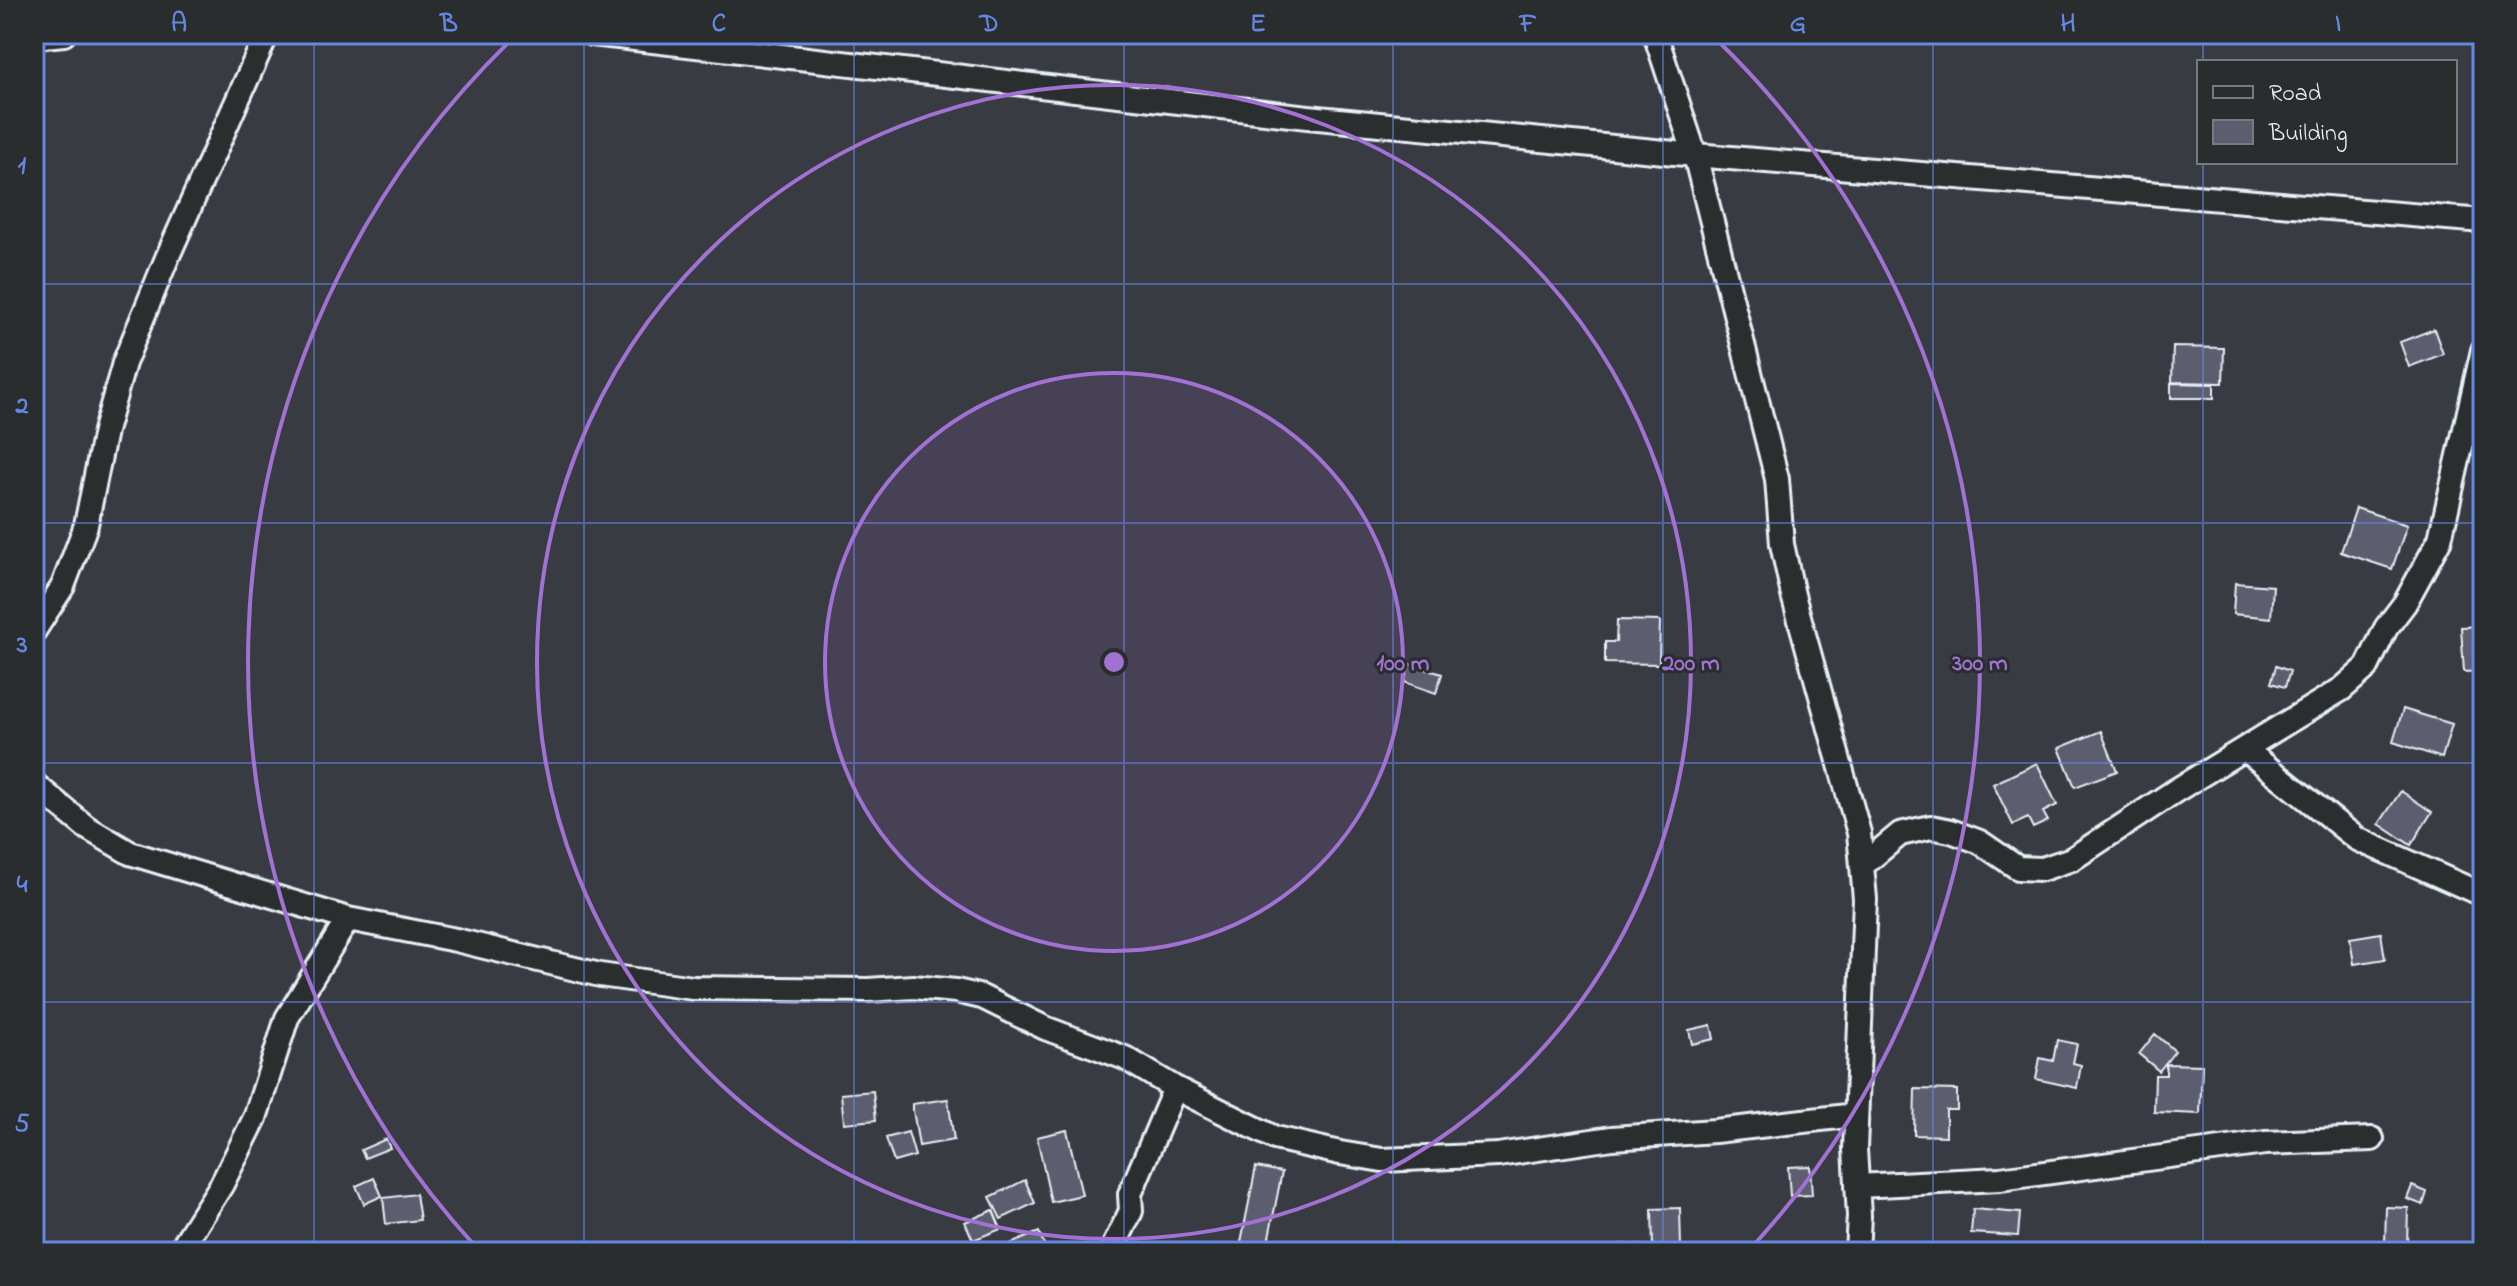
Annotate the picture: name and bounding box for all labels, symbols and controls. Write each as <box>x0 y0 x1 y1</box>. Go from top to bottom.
text: A <box>171 6 187 44</box>
text: B <box>439 6 458 44</box>
text: C <box>712 6 726 44</box>
text: D <box>978 6 999 44</box>
text: E <box>1250 6 1266 44</box>
text: F <box>1518 6 1537 44</box>
text: G <box>1790 6 1806 44</box>
text: H <box>2060 6 2076 44</box>
text: I <box>2335 6 2341 44</box>
legend <box>2197 60 2457 164</box>
text: Road <box>2269 77 2322 112</box>
text: Building <box>2268 117 2348 152</box>
text: 1 <box>18 148 27 186</box>
text: 2 <box>15 388 29 426</box>
text: 3 <box>16 627 28 665</box>
text: 100 m <box>1377 647 1430 682</box>
text: 200 m <box>1661 647 1720 682</box>
text: 300 m <box>1951 647 2008 682</box>
centre of rings <box>1100 648 1128 676</box>
text: 4 <box>17 867 28 905</box>
text: 5 <box>15 1106 30 1144</box>

